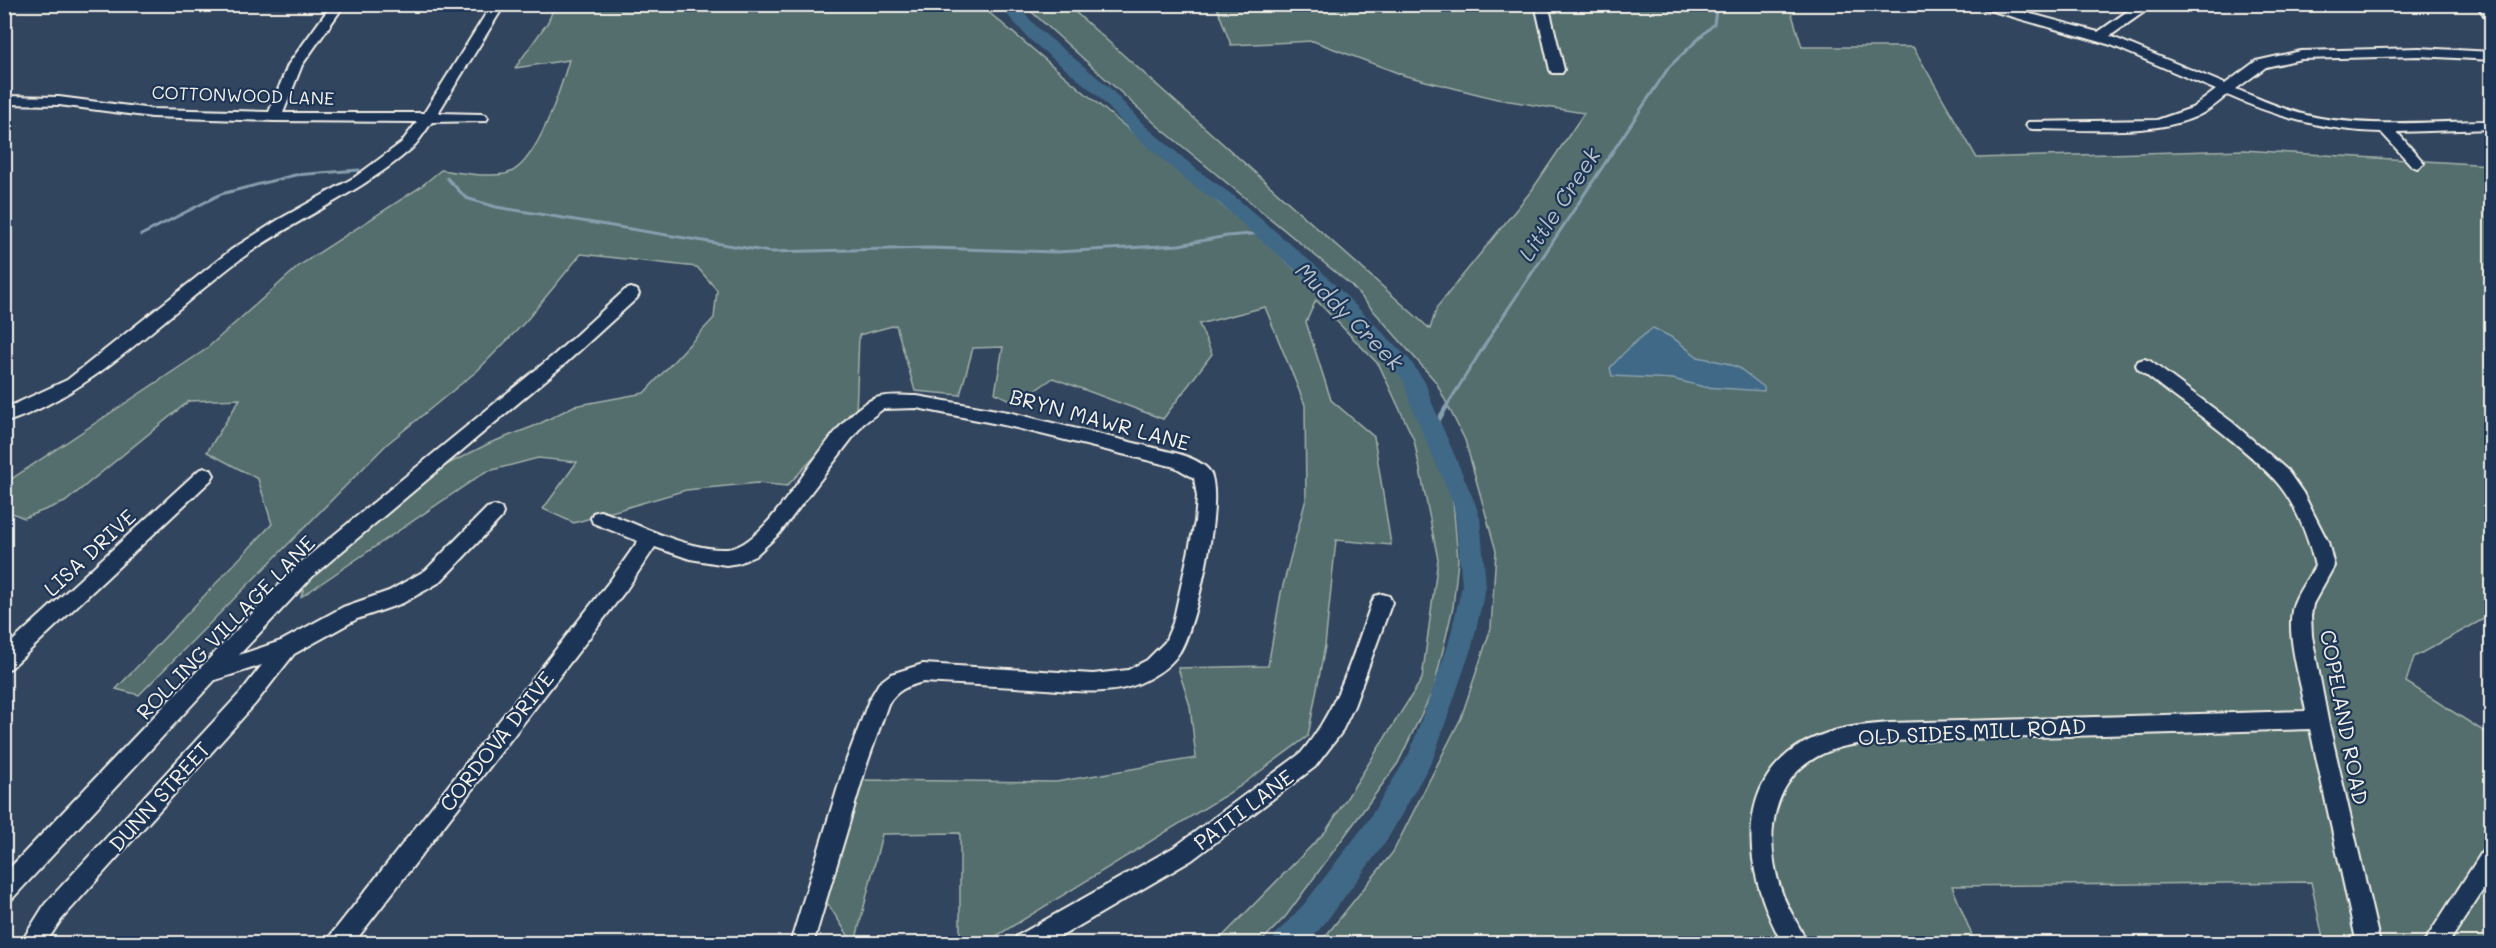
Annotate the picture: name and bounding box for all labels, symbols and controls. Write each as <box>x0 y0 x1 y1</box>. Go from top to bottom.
street label: COTTONWOOD LANE <box>151 80 335 110</box>
water label: Little Creek <box>1512 141 1607 266</box>
water label: Muddy Creek <box>1290 256 1411 377</box>
street label: BRYN MAWR LANE <box>1007 382 1193 456</box>
street label: LISA DRIVE <box>37 503 141 601</box>
street label: ROLLING VILLAGE LANE <box>130 529 320 725</box>
street label: COPELAND ROAD <box>2315 627 2375 807</box>
street label: CORDOVA DRIVE <box>433 666 559 816</box>
street label: OLD SIDES MILL ROAD <box>1857 712 2087 750</box>
street label: DUNN STREET <box>102 735 216 857</box>
street label: PATTI LANE <box>1188 763 1298 855</box>

